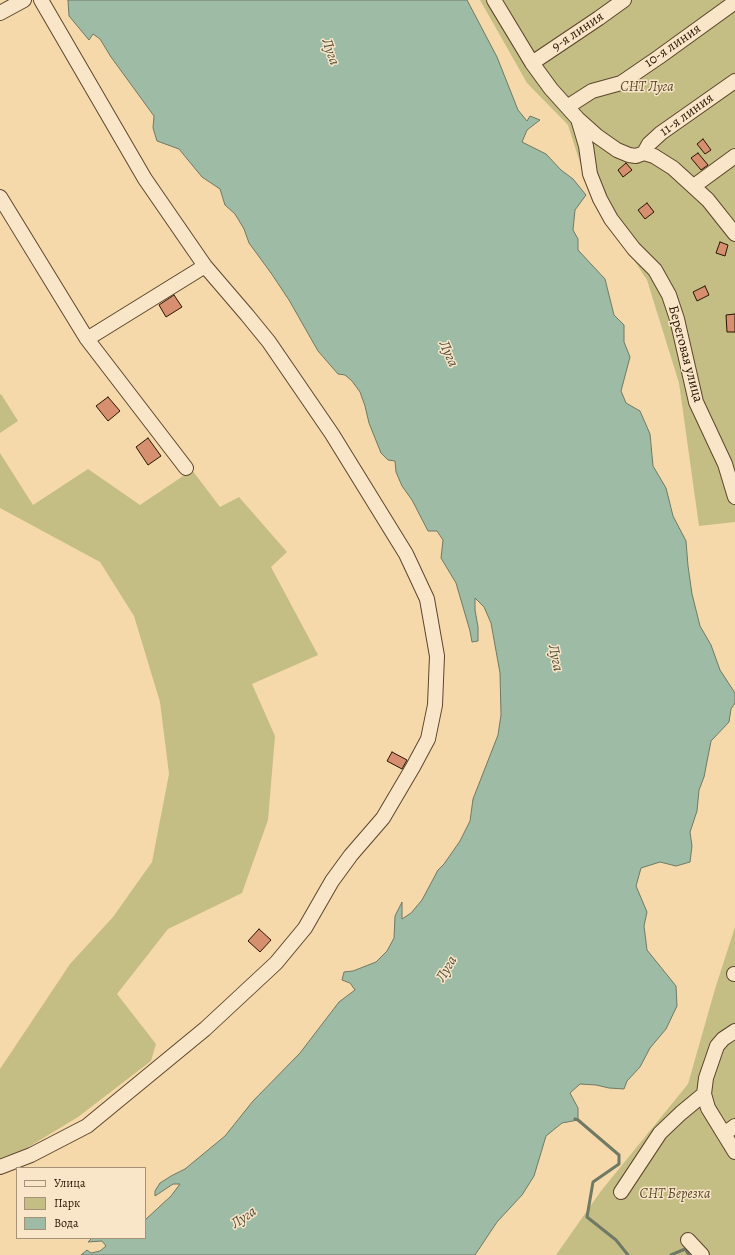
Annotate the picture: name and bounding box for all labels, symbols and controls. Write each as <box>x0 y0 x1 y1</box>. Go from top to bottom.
street label: 9-я линия <box>549 8 607 56</box>
street label: 10-я линия <box>642 20 704 72</box>
water label: Луга <box>317 36 343 68</box>
park label: СНТ Луга <box>620 80 674 96</box>
street label: 11-я линия <box>657 90 717 140</box>
street label: Береговая улица <box>664 304 706 404</box>
water label: Луга <box>434 338 462 370</box>
water label: Луга <box>543 643 567 673</box>
water label: Луга <box>432 953 462 985</box>
legend <box>16 1167 146 1239</box>
text: Улица <box>54 1175 85 1191</box>
park label: СНТ Березка <box>640 1187 710 1203</box>
text: Парк <box>54 1195 80 1211</box>
water label: Луга <box>228 1203 260 1233</box>
text: Вода <box>54 1215 79 1231</box>

